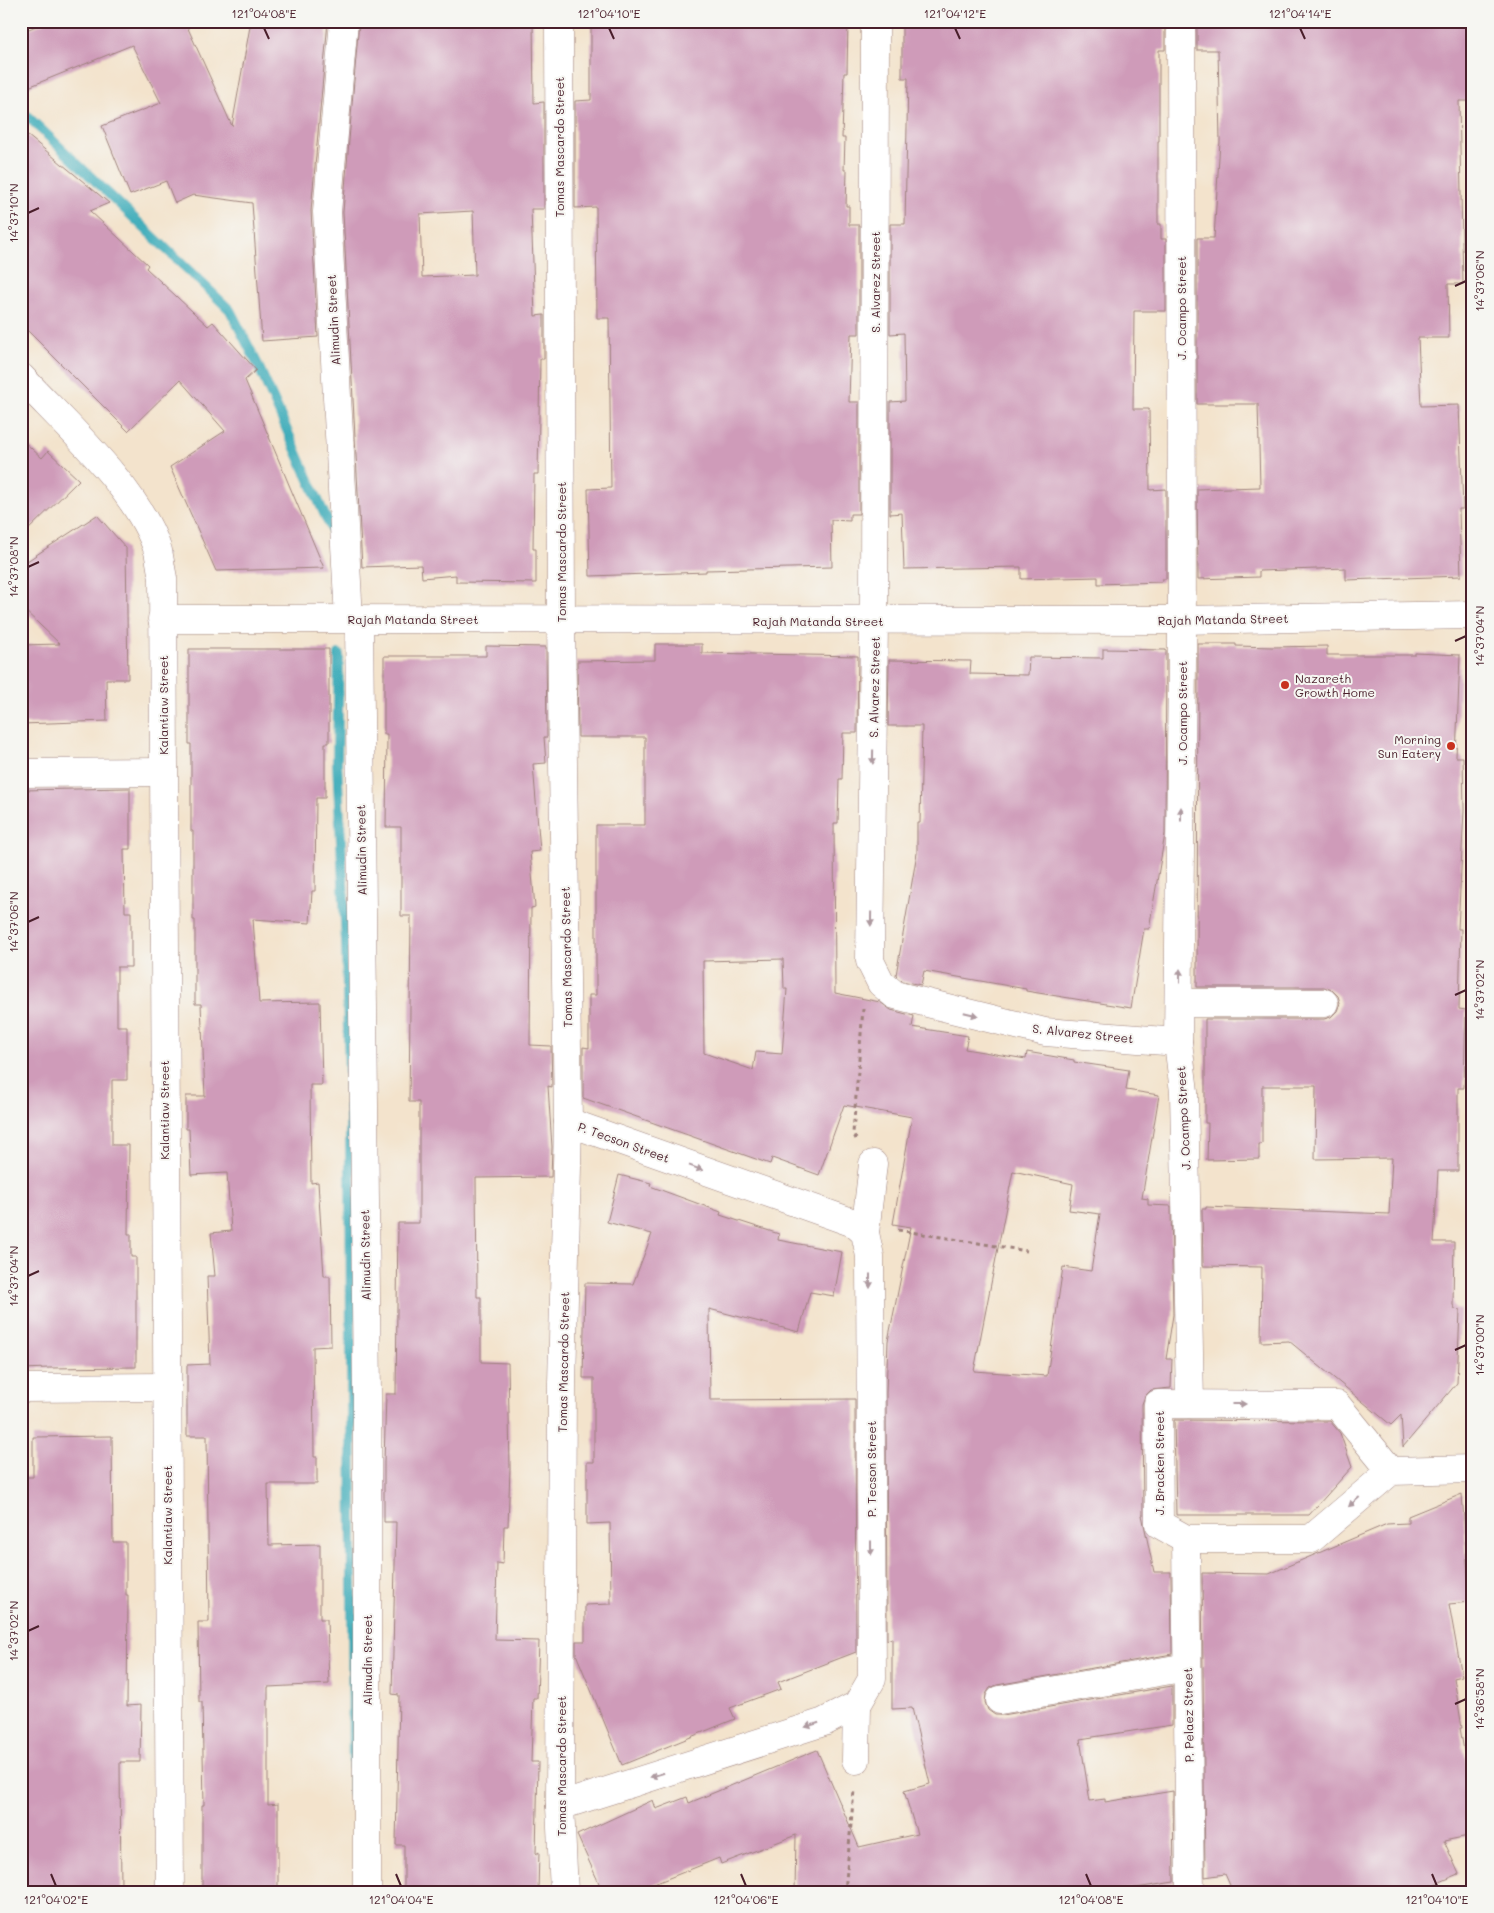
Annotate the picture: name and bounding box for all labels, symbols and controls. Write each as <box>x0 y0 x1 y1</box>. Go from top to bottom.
text: 121°04'08"E <box>232 5 297 21</box>
text: 121°04'10"E <box>577 5 641 21</box>
text: 121°04'12"E <box>924 5 986 21</box>
text: 121°04'14"E <box>1269 5 1331 21</box>
street label: Tomas Mascardo Street <box>551 77 567 217</box>
text: 14°37'10"N <box>5 183 21 243</box>
street label: S. Alvarez Street <box>867 231 883 333</box>
text: 14°37'06"N <box>1471 250 1487 312</box>
street label: J. Ocampo Street <box>1173 256 1189 360</box>
street label: Alimudin Street <box>323 274 343 366</box>
street label: Tomas Mascardo Street <box>553 482 569 622</box>
text: 14°37'08"N <box>5 536 21 598</box>
text: 14°37'04"N <box>1471 606 1487 666</box>
street label: Rajah Matanda Street <box>1157 610 1289 628</box>
street label: Rajah Matanda Street <box>348 611 478 627</box>
street label: Rajah Matanda Street <box>753 613 883 629</box>
street label: S. Alvarez Street <box>865 636 883 738</box>
street label: Kalantiaw Street <box>155 655 171 755</box>
street label: J. Ocampo Street <box>1174 661 1190 765</box>
place label: Nazareth Growth Home <box>1295 670 1375 700</box>
marker: Nazareth Growth Home <box>1279 679 1291 691</box>
place label: Morning Sun Eatery <box>1378 731 1441 761</box>
marker: Morning Sun Eatery <box>1445 740 1457 752</box>
one-way arrow <box>869 749 877 765</box>
street label: Alimudin Street <box>352 804 370 896</box>
one-way arrow <box>1177 806 1185 822</box>
street label: Tomas Mascardo Street <box>557 887 575 1027</box>
text: 14°37'06"N <box>5 891 21 953</box>
one-way arrow <box>866 912 874 928</box>
text: 14°37'02"N <box>1471 960 1487 1020</box>
one-way arrow <box>1176 968 1184 984</box>
one-way arrow <box>963 1010 978 1018</box>
street label: S. Alvarez Street <box>1032 1020 1134 1046</box>
street label: Kalantiaw Street <box>156 1060 172 1160</box>
street label: J. Ocampo Street <box>1172 1066 1194 1170</box>
street label: P. Tecson Street <box>576 1118 672 1166</box>
one-way arrow <box>689 1165 704 1172</box>
street label: Alimudin Street <box>356 1209 374 1301</box>
text: 14°37'04"N <box>5 1246 21 1306</box>
one-way arrow <box>866 1273 874 1289</box>
street label: Tomas Mascardo Street <box>554 1292 572 1432</box>
text: 14°37'00"N <box>1471 1314 1487 1376</box>
one-way arrow <box>1231 1401 1247 1409</box>
street label: J. Bracken Street <box>1151 1411 1167 1515</box>
street label: P. Tecson Street <box>863 1421 879 1517</box>
street label: Kalantiaw Street <box>159 1465 175 1565</box>
one-way arrow <box>1348 1497 1361 1508</box>
one-way arrow <box>867 1540 875 1556</box>
text: 14°37'02"N <box>5 1601 21 1661</box>
street label: Alimudin Street <box>359 1614 375 1706</box>
street label: P. Pelaez Street <box>1179 1667 1197 1763</box>
text: 14°36'58"N <box>1471 1668 1487 1730</box>
street label: Tomas Mascardo Street <box>553 1696 569 1836</box>
one-way arrow <box>805 1722 820 1730</box>
one-way arrow <box>650 1772 665 1779</box>
text: 121°04'02"E <box>24 1891 88 1907</box>
text: 121°04'04"E <box>369 1891 433 1907</box>
text: 121°04'06"E <box>714 1891 779 1907</box>
text: 121°04'08"E <box>1059 1891 1124 1907</box>
text: 121°04'10"E <box>1405 1891 1469 1907</box>

